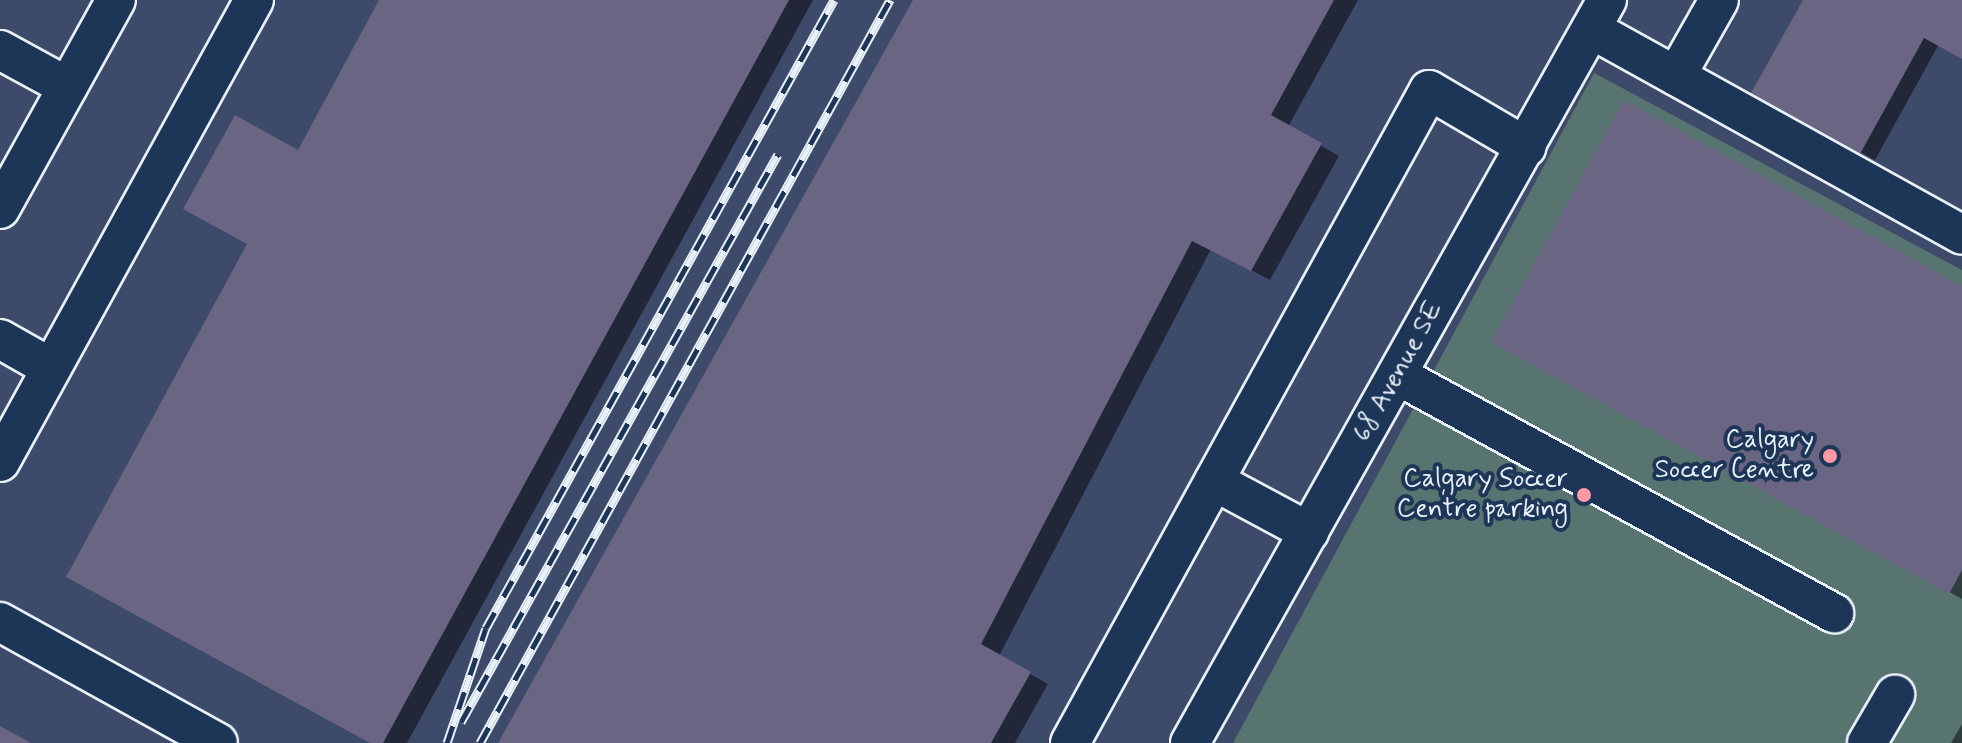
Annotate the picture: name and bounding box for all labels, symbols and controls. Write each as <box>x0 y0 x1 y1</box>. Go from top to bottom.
street label: 68 Avenue SE <box>1348 298 1450 446</box>
place label: Calgary Soccer Centre <box>1657 425 1814 486</box>
marker: Calgary Soccer Centre <box>1821 447 1839 465</box>
place label: Calgary Soccer Centre parking <box>1402 464 1568 526</box>
marker: Calgary Soccer Centre parking <box>1575 486 1593 504</box>

